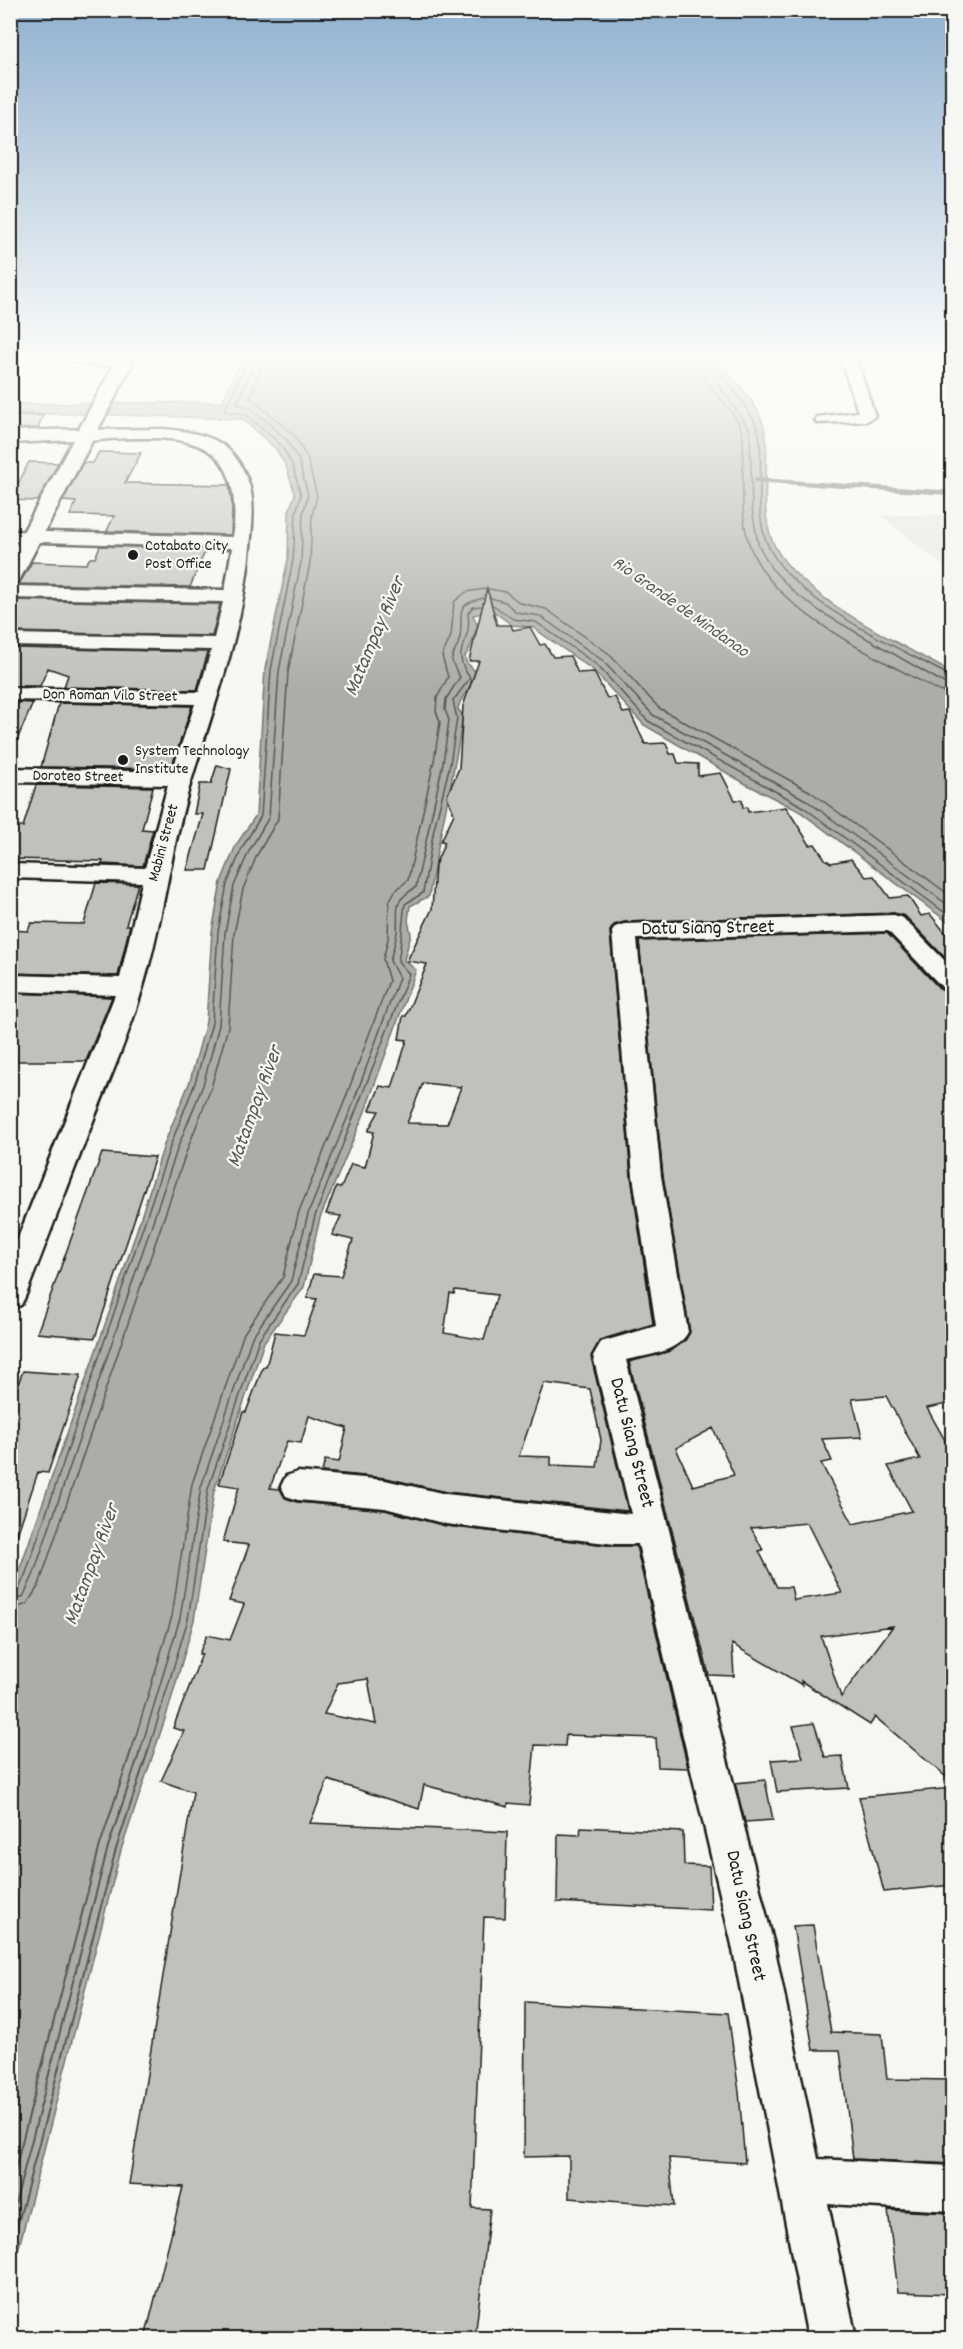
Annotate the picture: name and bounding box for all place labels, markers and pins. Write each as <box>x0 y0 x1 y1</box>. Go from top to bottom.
place label: Cotabato City Post Office <box>145 535 228 576</box>
marker: Cotabato City Post Office <box>126 548 140 562</box>
place label: System Technology Institute <box>135 740 250 781</box>
marker: System Technology Institute <box>116 753 130 767</box>

